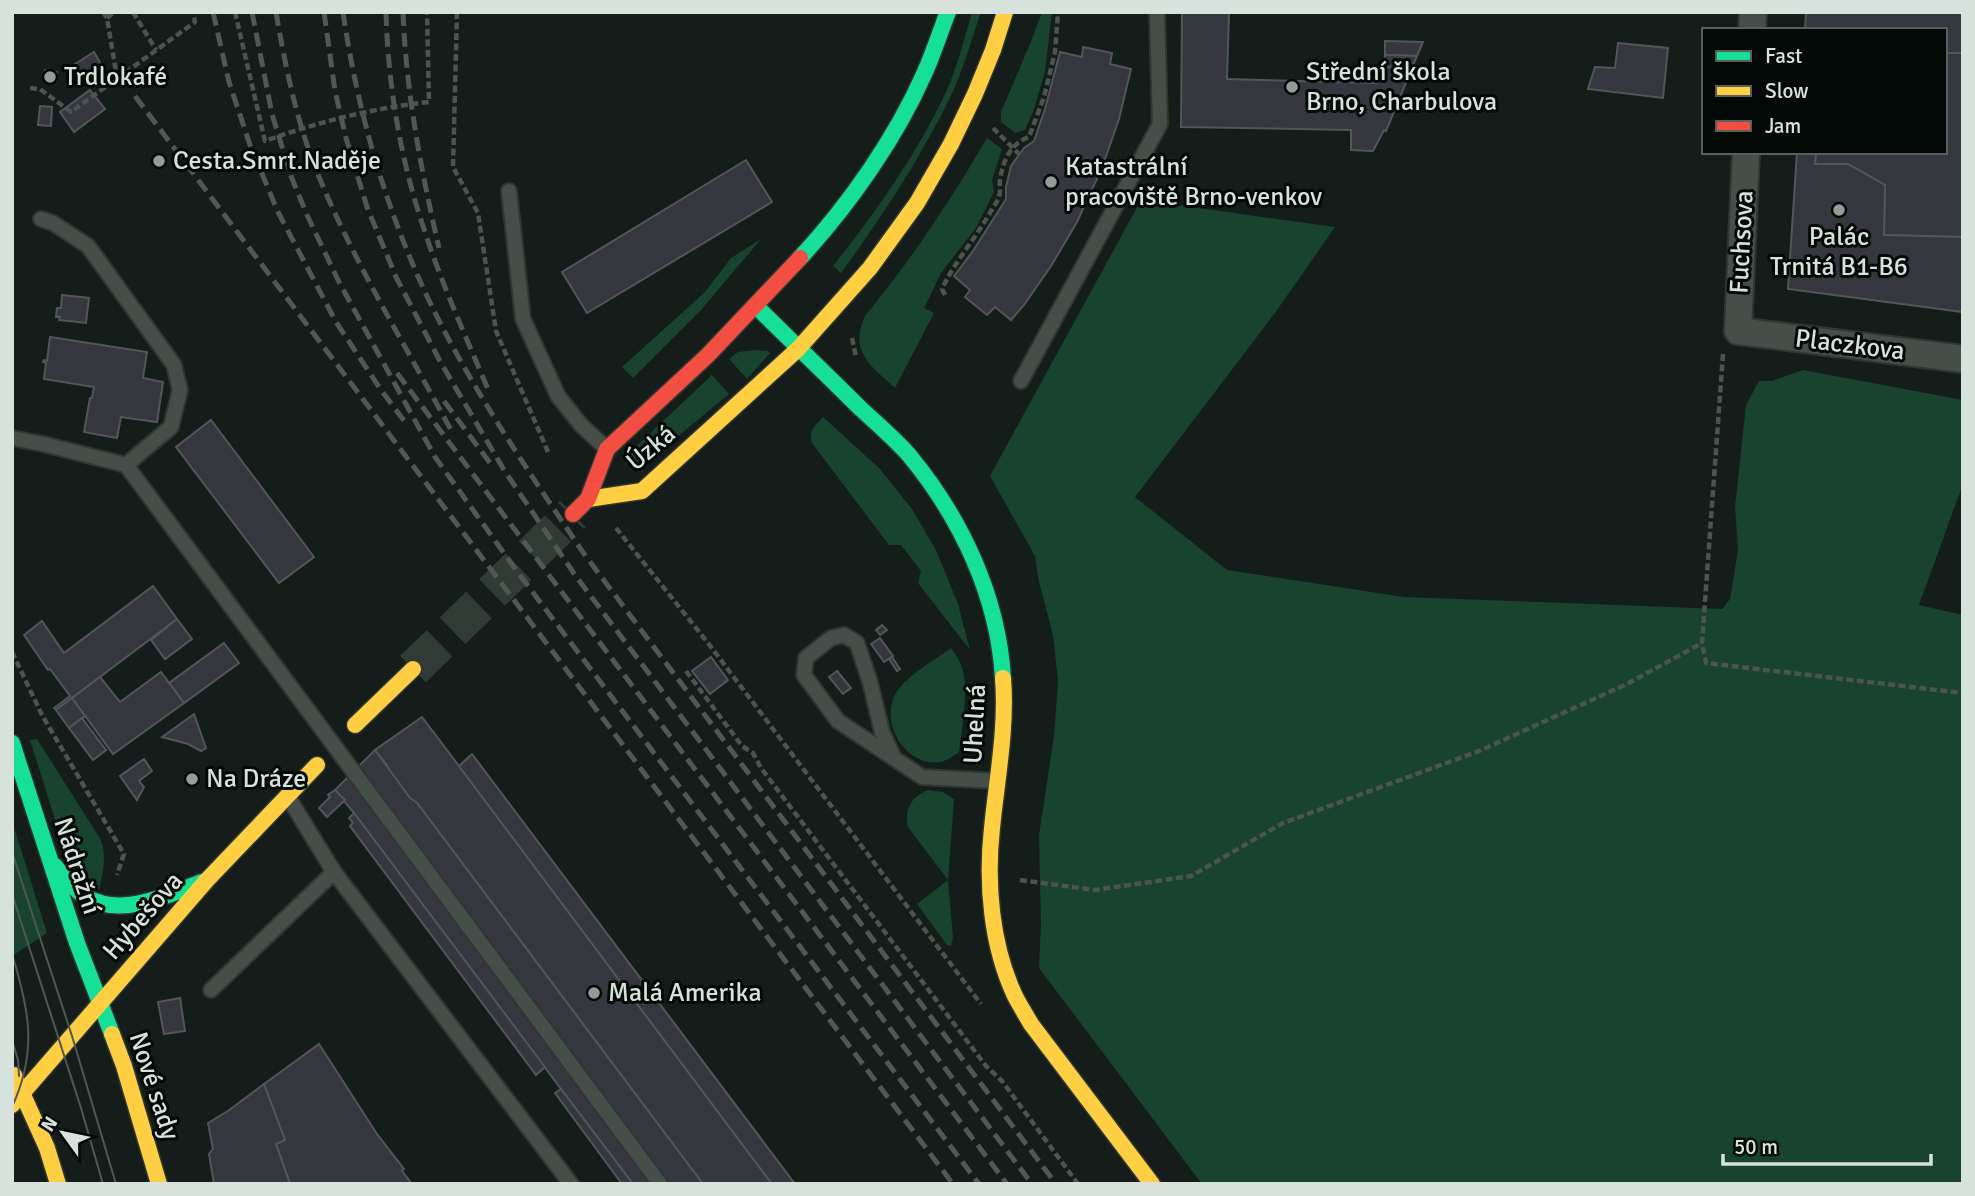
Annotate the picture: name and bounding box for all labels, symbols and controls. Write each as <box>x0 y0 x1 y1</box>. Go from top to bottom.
legend <box>1702 28 1947 154</box>
text: Fast <box>1765 43 1802 69</box>
place label: Střední škola Brno, Charbulova <box>1306 56 1497 118</box>
place label: Trdlokafé <box>64 61 167 93</box>
marker: Trdlokafé <box>42 69 58 85</box>
text: Slow <box>1765 78 1809 104</box>
marker: Střední škola Brno, Charbulova <box>1284 79 1300 95</box>
text: Jam <box>1765 113 1801 139</box>
place label: Cesta.Smrt.Naděje <box>173 145 381 177</box>
place label: Katastrální pracoviště Brno-venkov <box>1065 151 1322 213</box>
marker: Cesta.Smrt.Naděje <box>151 153 167 169</box>
marker: Katastrální pracoviště Brno-venkov <box>1043 174 1059 190</box>
street label: Fuchsova <box>1723 190 1761 294</box>
marker: Palác Trnitá B1-B6 <box>1831 202 1847 218</box>
place label: Palác Trnitá B1-B6 <box>1770 221 1908 283</box>
street label: Placzkova <box>1793 322 1907 368</box>
street label: Úzká <box>620 418 682 478</box>
street label: Uhelná <box>957 683 993 765</box>
place label: Na Dráze <box>206 763 306 795</box>
marker: Na Dráze <box>184 771 200 787</box>
street label: Nádražní <box>46 814 108 918</box>
street label: Hybešova <box>96 865 190 967</box>
place label: Malá Amerika <box>608 977 762 1009</box>
marker: Malá Amerika <box>586 985 602 1001</box>
street label: Nové sady <box>122 1028 186 1144</box>
north arrow <box>28 1098 98 1168</box>
text: N <box>36 1112 63 1136</box>
scale bar <box>1723 1122 1931 1166</box>
text: 50 m <box>1734 1134 1778 1160</box>

